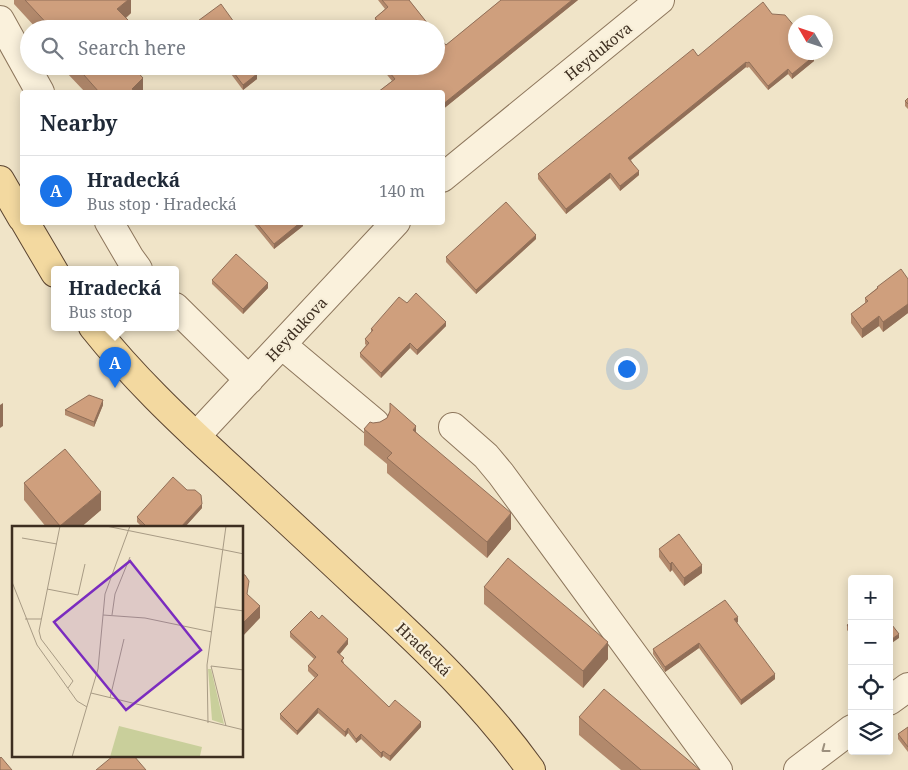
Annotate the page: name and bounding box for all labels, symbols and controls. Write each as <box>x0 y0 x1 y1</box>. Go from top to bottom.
north arrow <box>788 15 833 60</box>
street label: Heydukova <box>560 18 636 84</box>
search box <box>20 20 445 75</box>
icon: search <box>38 34 66 62</box>
text: Search here <box>78 35 186 61</box>
text: Nearby <box>40 109 118 137</box>
text: Hradecká <box>87 167 180 193</box>
text: A <box>50 180 62 202</box>
text: 140 m <box>379 180 425 202</box>
text: Bus stop · Hradecká <box>87 193 237 215</box>
popup <box>51 266 179 331</box>
text: Hradecká <box>68 275 162 301</box>
street label: Heydukova <box>261 292 331 366</box>
text: Bus stop <box>68 301 132 323</box>
pin: A <box>99 347 131 388</box>
your location <box>614 356 640 382</box>
inset map <box>12 526 244 758</box>
map controls <box>848 575 893 755</box>
button: + <box>848 575 893 620</box>
street label: Hradecká <box>392 618 456 680</box>
button: − <box>848 620 893 665</box>
button: locate <box>848 665 893 710</box>
button: layers <box>848 710 893 755</box>
one-way arrow <box>822 744 831 752</box>

